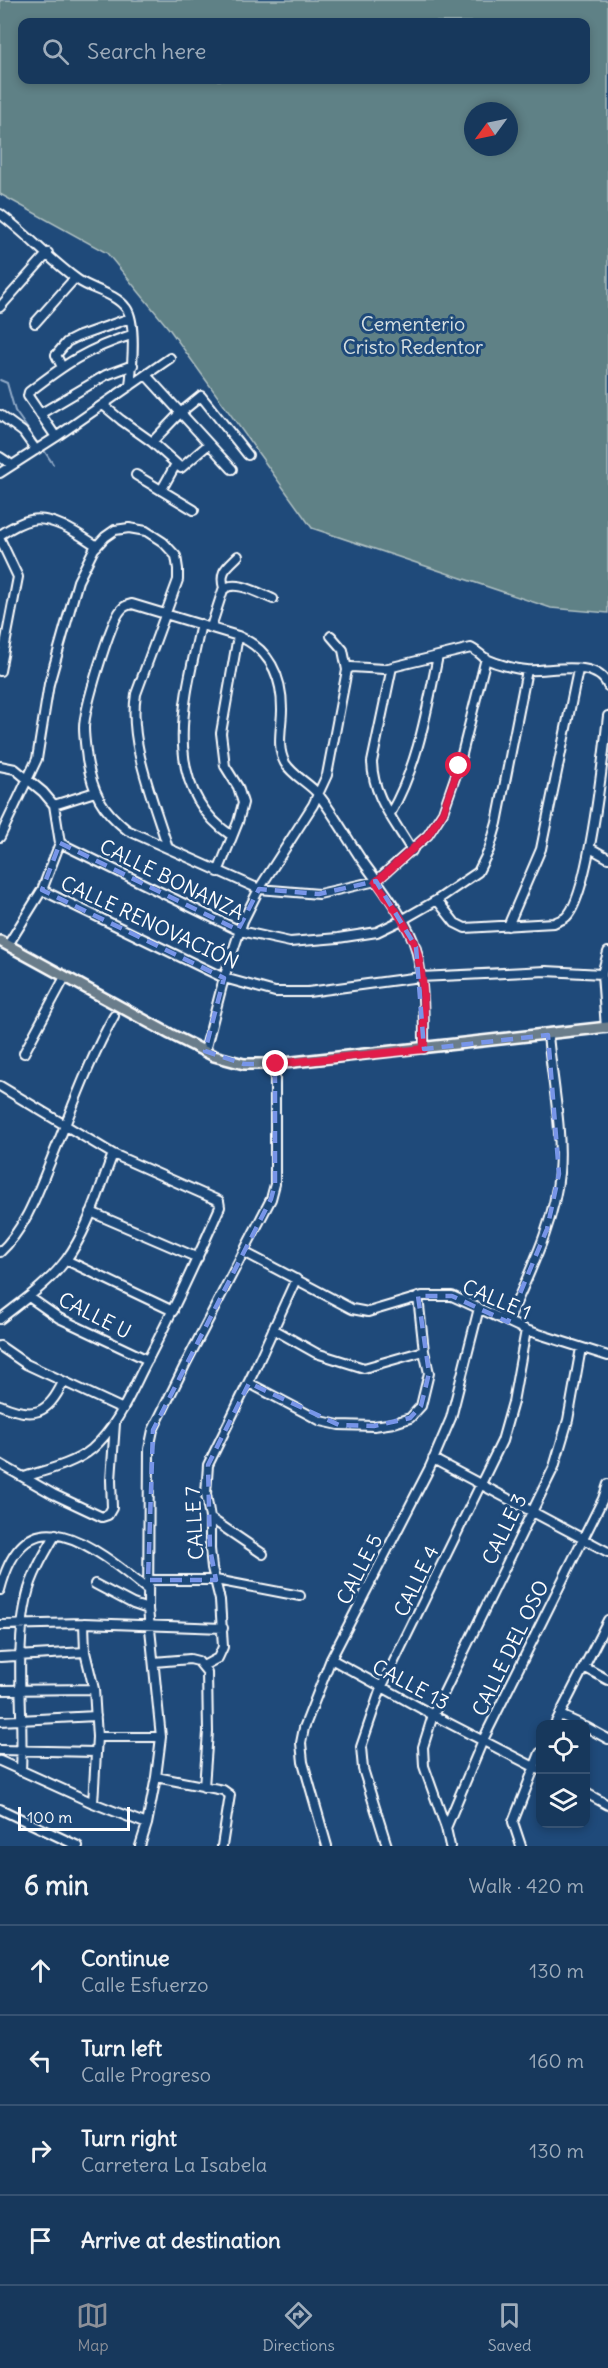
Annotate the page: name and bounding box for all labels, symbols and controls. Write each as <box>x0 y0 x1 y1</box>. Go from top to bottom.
search box <box>18 18 590 84</box>
icon: search <box>39 35 72 68</box>
text: Search here <box>87 37 206 65</box>
north arrow <box>464 102 518 156</box>
park label: Cementerio Cristo Redentor <box>343 311 483 359</box>
route start <box>445 752 471 778</box>
street label: CALLE BONANZA <box>96 833 248 925</box>
street label: CALLE RENOVACIÓN <box>57 870 243 974</box>
route end <box>262 1050 288 1076</box>
street label: CALLE 1 <box>459 1273 535 1325</box>
street label: CALLE U <box>55 1286 135 1344</box>
street label: CALLE 7 <box>180 1485 208 1561</box>
street label: CALLE 3 <box>476 1490 532 1568</box>
street label: CALLE 5 <box>331 1530 387 1608</box>
street label: CALLE 4 <box>388 1541 444 1621</box>
street label: CALLE DEL OSO <box>466 1576 554 1720</box>
street label: CALLE 13 <box>368 1653 454 1715</box>
map controls <box>536 1720 590 1828</box>
button: locate <box>536 1720 590 1774</box>
button: layers <box>536 1774 590 1828</box>
scale bar <box>18 1804 130 1832</box>
text: 100 m <box>27 1807 72 1827</box>
text: 6 min <box>24 1869 89 1902</box>
text: Walk · 420 m <box>468 1873 584 1898</box>
text: Continue <box>81 1944 170 1972</box>
icon: ahead <box>24 1954 57 1987</box>
text: 130 m <box>529 1958 584 1983</box>
text: Calle Esfuerzo <box>81 1972 208 1997</box>
text: Turn left <box>81 2034 162 2062</box>
icon: left <box>24 2044 57 2077</box>
text: 160 m <box>529 2048 584 2073</box>
text: Calle Progreso <box>81 2062 211 2087</box>
text: Turn right <box>81 2124 177 2152</box>
icon: right <box>24 2134 57 2167</box>
text: 130 m <box>529 2138 584 2163</box>
text: Carretera La Isabela <box>81 2152 267 2177</box>
icon: arrive <box>24 2224 57 2257</box>
text: Arrive at destination <box>81 2226 281 2254</box>
tab: Map <box>76 2299 109 2355</box>
tab: Directions <box>262 2299 335 2355</box>
tab: Saved <box>488 2299 532 2355</box>

